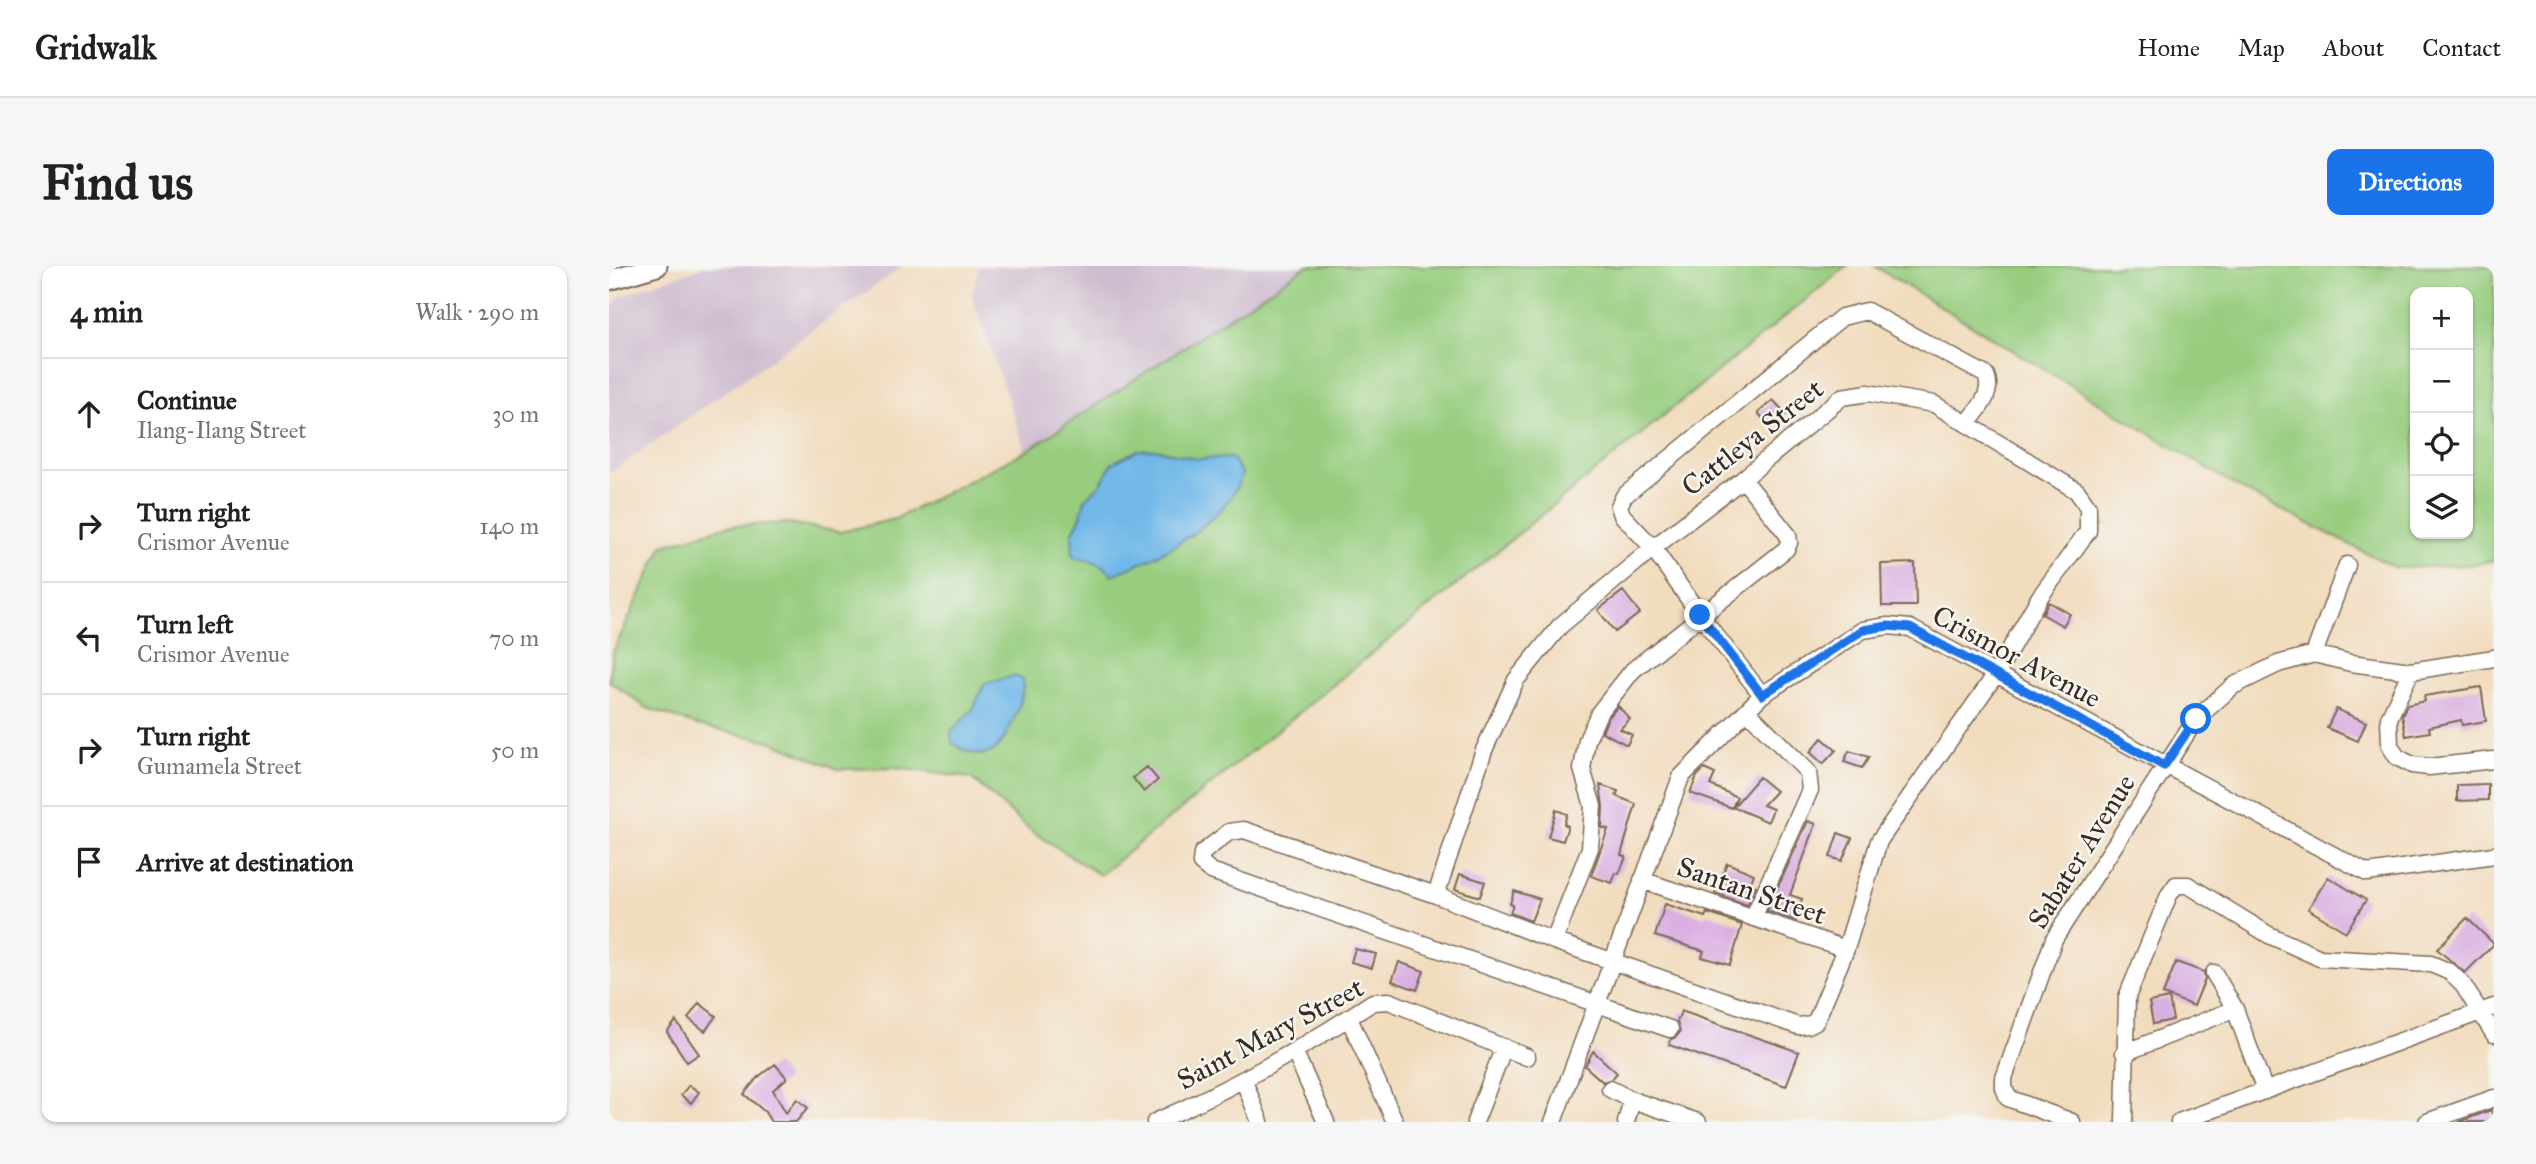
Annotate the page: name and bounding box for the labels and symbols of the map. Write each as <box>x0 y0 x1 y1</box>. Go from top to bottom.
street label: Cattleya Street <box>1674 371 1830 504</box>
street label: Crismor Avenue <box>1927 597 2107 715</box>
route end <box>1684 599 1715 630</box>
route start <box>2180 703 2211 734</box>
street label: Sabater Avenue <box>2020 768 2143 935</box>
street label: Santan Street <box>1673 849 1831 932</box>
street label: Saint Mary Street <box>1171 969 1370 1097</box>

